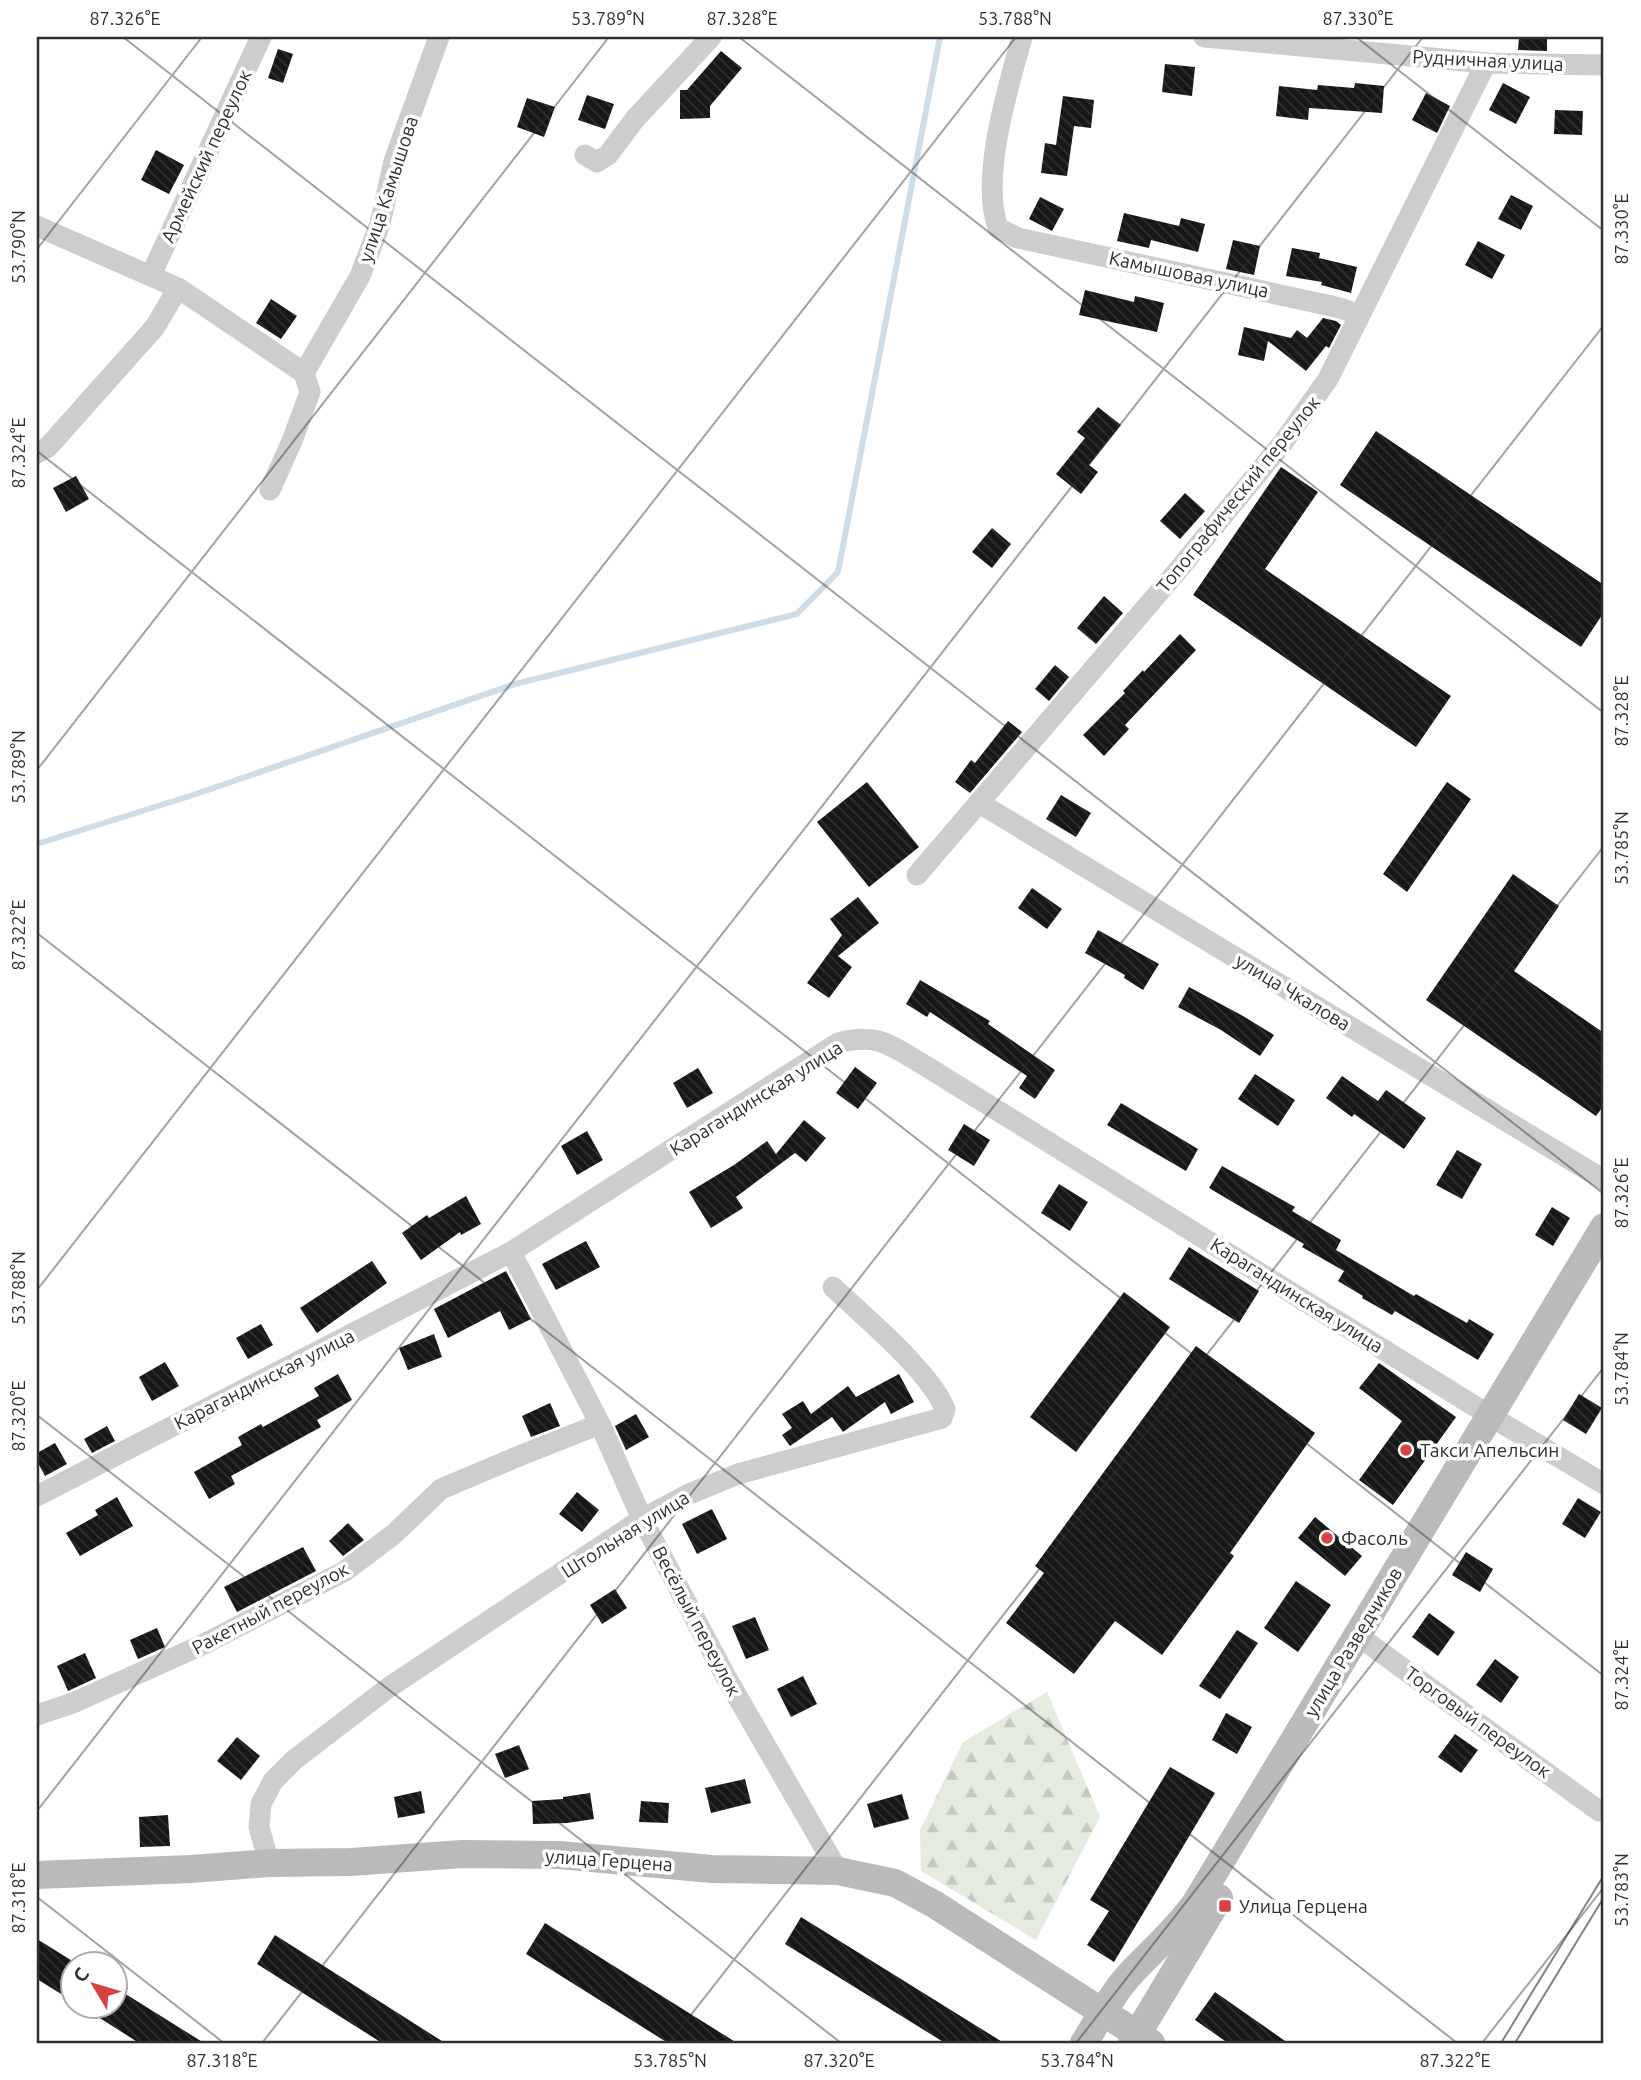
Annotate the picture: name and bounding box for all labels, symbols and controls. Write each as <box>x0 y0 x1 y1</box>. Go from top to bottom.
text: 87.326°E <box>89 8 161 28</box>
text: 53.789°N <box>571 8 645 28</box>
text: 87.328°E <box>706 8 778 28</box>
text: 53.788°N <box>978 8 1052 28</box>
text: 87.330°E <box>1322 8 1394 28</box>
street label: Рудничная улица <box>1412 45 1564 75</box>
street label: Армейский переулок <box>156 66 256 246</box>
street label: улица Камышова <box>354 113 422 265</box>
text: 87.330°E <box>1611 193 1631 265</box>
text: 53.790°N <box>8 210 28 284</box>
street label: Камышовая улица <box>1107 246 1271 302</box>
street label: Топографический переулок <box>1152 391 1324 597</box>
text: 87.324°E <box>8 417 28 489</box>
text: 87.328°E <box>1611 675 1631 747</box>
text: 53.789°N <box>8 730 28 804</box>
text: 53.785°N <box>1611 811 1631 885</box>
text: 87.322°E <box>8 899 28 971</box>
street label: улица Чкалова <box>1232 949 1354 1035</box>
street label: Карагандинская улица <box>666 1036 846 1160</box>
text: 87.326°E <box>1611 1157 1631 1229</box>
street label: Карагандинская улица <box>1207 1233 1387 1357</box>
text: 53.788°N <box>8 1251 28 1325</box>
street label: Карагандинская улица <box>170 1324 358 1434</box>
text: 53.784°N <box>1611 1332 1631 1406</box>
text: 87.320°E <box>8 1380 28 1452</box>
place label: Такси Апельсин <box>1420 1439 1559 1461</box>
marker: Такси Апельсин <box>1398 1442 1414 1458</box>
street label: Штольная улица <box>557 1486 693 1582</box>
place label: Фасоль <box>1341 1527 1408 1549</box>
marker: Фасоль <box>1319 1530 1335 1546</box>
street label: Весёлый переулок <box>648 1542 746 1700</box>
street label: Ракетный переулок <box>188 1557 352 1659</box>
street label: улица Разведчиков <box>1300 1563 1406 1721</box>
text: 87.324°E <box>1611 1639 1631 1711</box>
street label: Торговый переулок <box>1401 1662 1555 1782</box>
street label: улица Герцена <box>544 1845 674 1875</box>
text: 53.783°N <box>1611 1853 1631 1927</box>
text: 87.318°E <box>8 1862 28 1934</box>
place label: Улица Герцена <box>1239 1895 1368 1917</box>
marker: Улица Герцена <box>1217 1898 1233 1914</box>
north arrow <box>60 1951 130 2021</box>
text: С <box>68 1963 93 1986</box>
text: 87.318°E <box>186 2050 258 2070</box>
text: 53.785°N <box>633 2050 707 2070</box>
text: 87.320°E <box>803 2050 875 2070</box>
text: 53.784°N <box>1040 2050 1114 2070</box>
text: 87.322°E <box>1419 2050 1491 2070</box>

